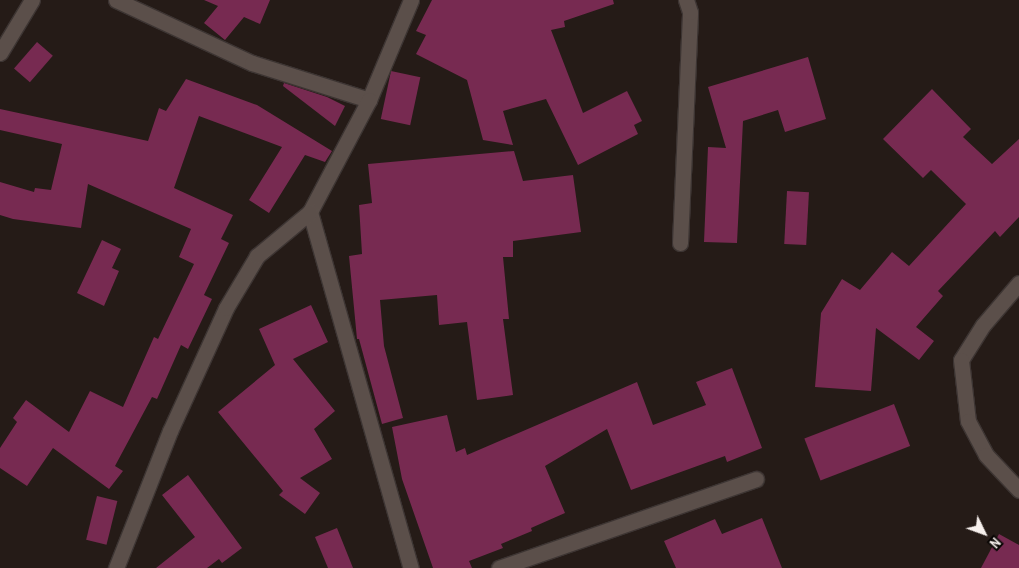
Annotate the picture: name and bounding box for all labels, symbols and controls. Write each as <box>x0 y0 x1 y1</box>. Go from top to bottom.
north arrow <box>959 508 1009 558</box>
text: N <box>986 534 1005 552</box>

